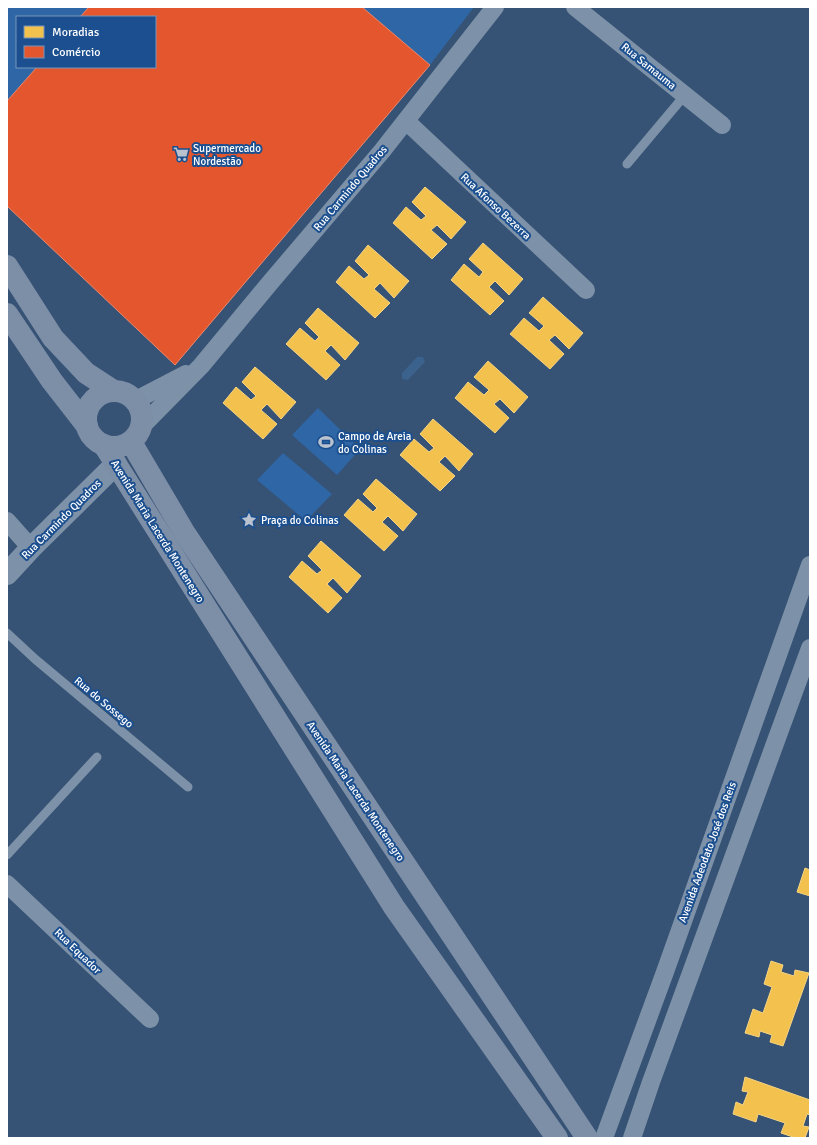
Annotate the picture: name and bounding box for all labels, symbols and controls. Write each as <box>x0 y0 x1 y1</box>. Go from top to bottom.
legend <box>16 16 156 68</box>
text: Moradias <box>52 25 99 40</box>
street label: Rua Samauma <box>619 40 679 93</box>
text: Comércio <box>52 45 100 60</box>
place label: Supermercado Nordestão <box>193 142 261 168</box>
street label: Rua Carmindo Quadros <box>311 143 390 234</box>
supermarket icon: Supermercado Nordestão <box>172 145 190 163</box>
street label: Rua Afonso Bezerra <box>458 171 534 243</box>
place label: Campo de Areia do Colinas <box>338 430 412 456</box>
sports icon: Campo de Areia do Colinas <box>317 433 335 451</box>
street label: Avenida Maria Lacerda Montenegro <box>108 458 207 605</box>
street label: Rua Carmindo Quadros <box>19 477 104 562</box>
place icon: Praça do Colinas <box>240 511 258 529</box>
place label: Praça do Colinas <box>261 514 339 527</box>
street label: Rua do Sossego <box>72 674 136 731</box>
street label: Avenida Maria Lacerda Montenegro <box>304 719 407 864</box>
street label: Avenida Adeodato José dos Reis <box>676 780 739 924</box>
street label: Rua Equador <box>52 926 104 977</box>

